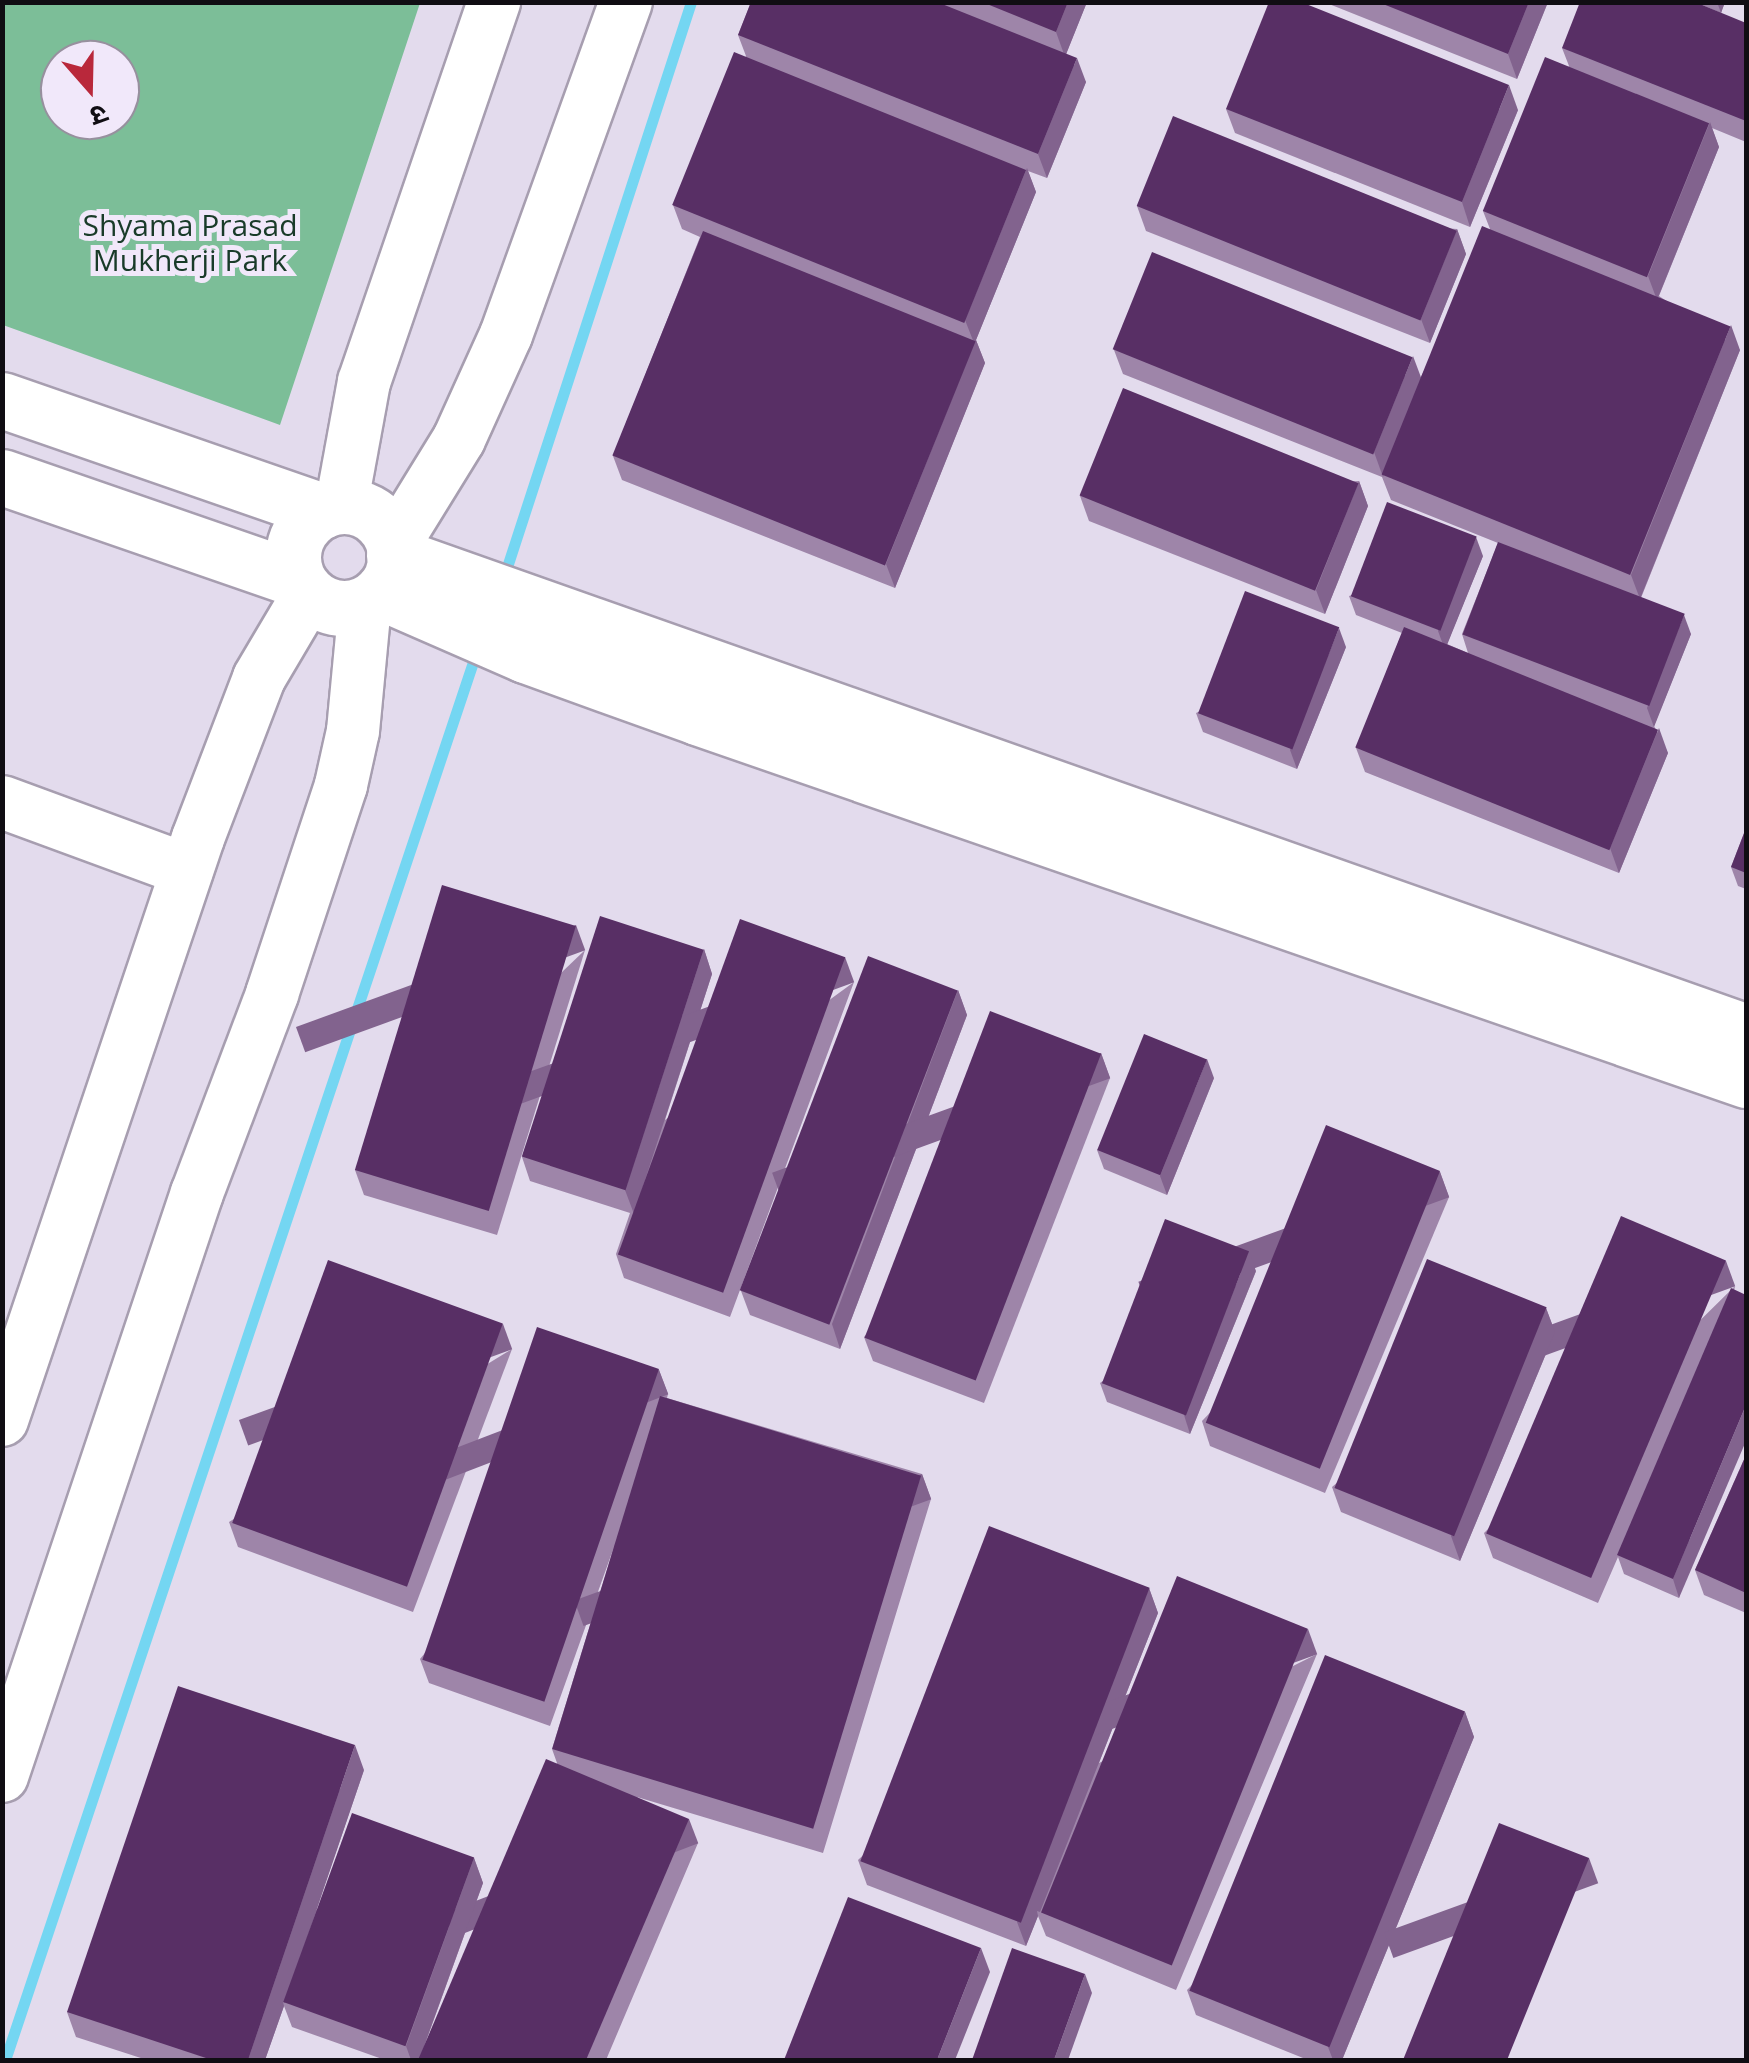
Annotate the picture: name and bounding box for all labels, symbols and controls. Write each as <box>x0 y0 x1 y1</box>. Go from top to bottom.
north arrow <box>40 40 140 140</box>
text: उ <box>85 96 114 137</box>
park label: Shyama Prasad Mukherji Park <box>82 207 298 278</box>

